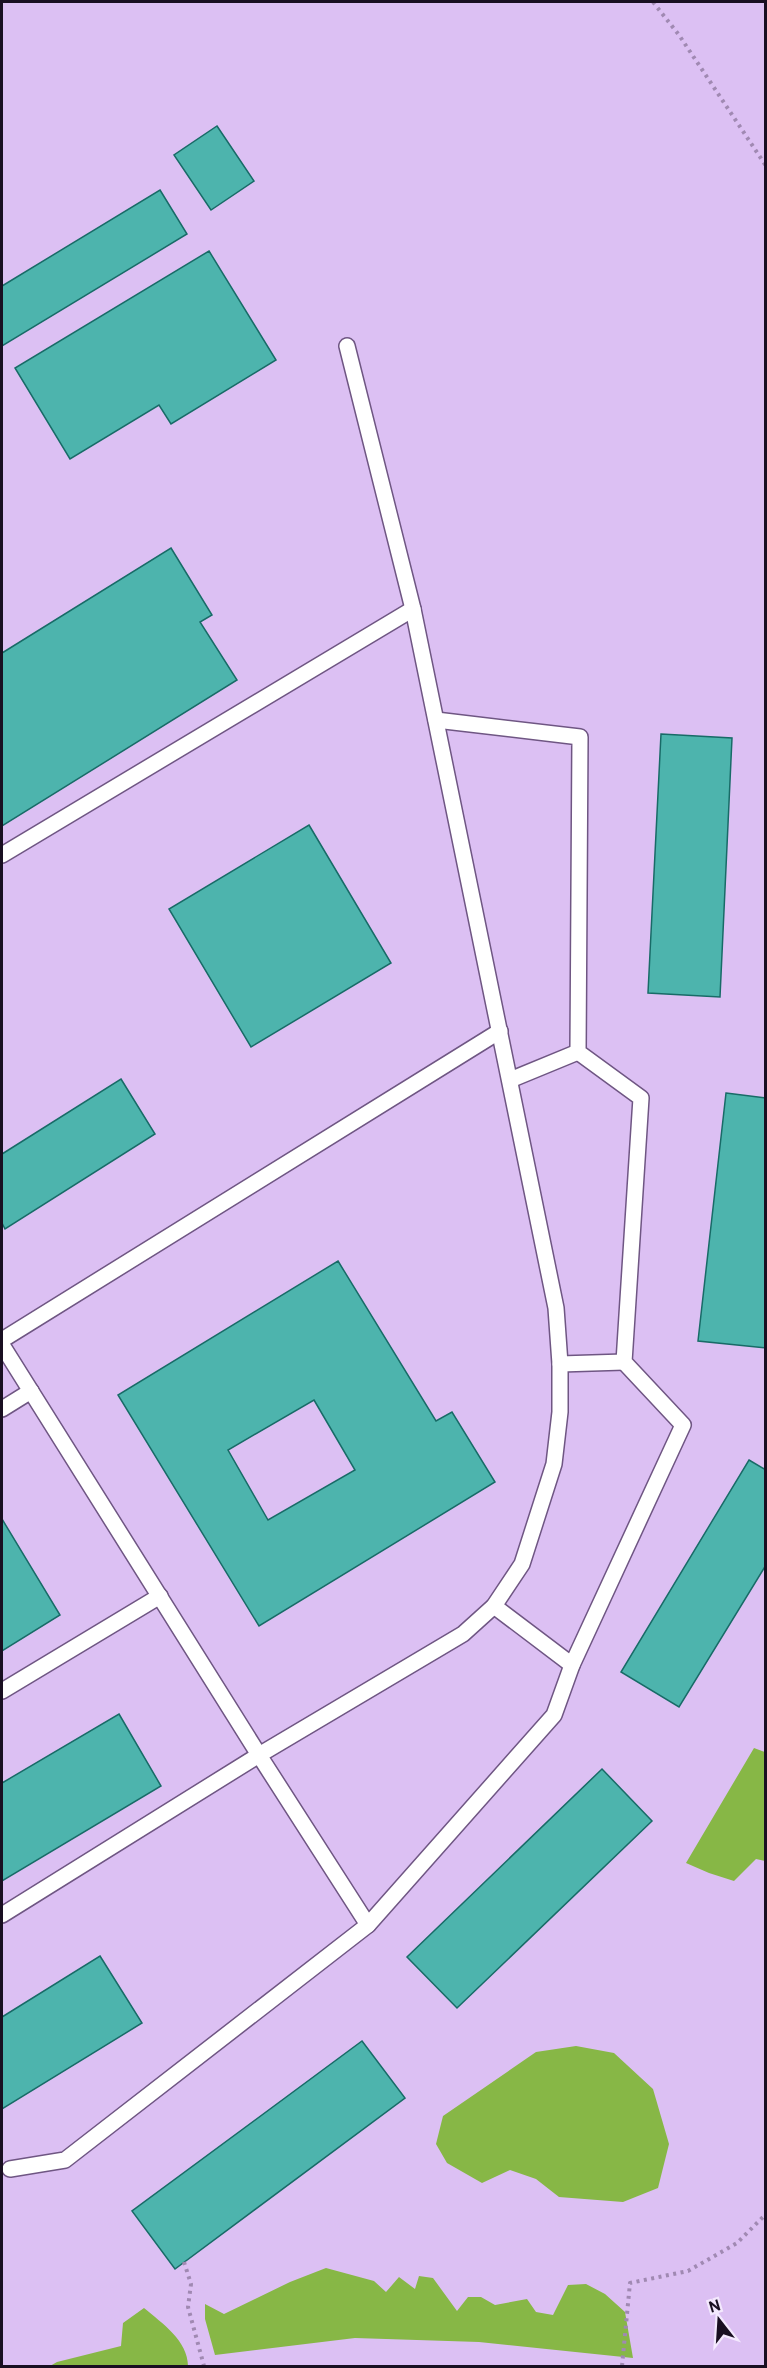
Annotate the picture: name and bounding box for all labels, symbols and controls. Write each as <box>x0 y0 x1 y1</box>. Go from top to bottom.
north arrow <box>689 2290 749 2350</box>
text: N <box>707 2296 724 2319</box>

